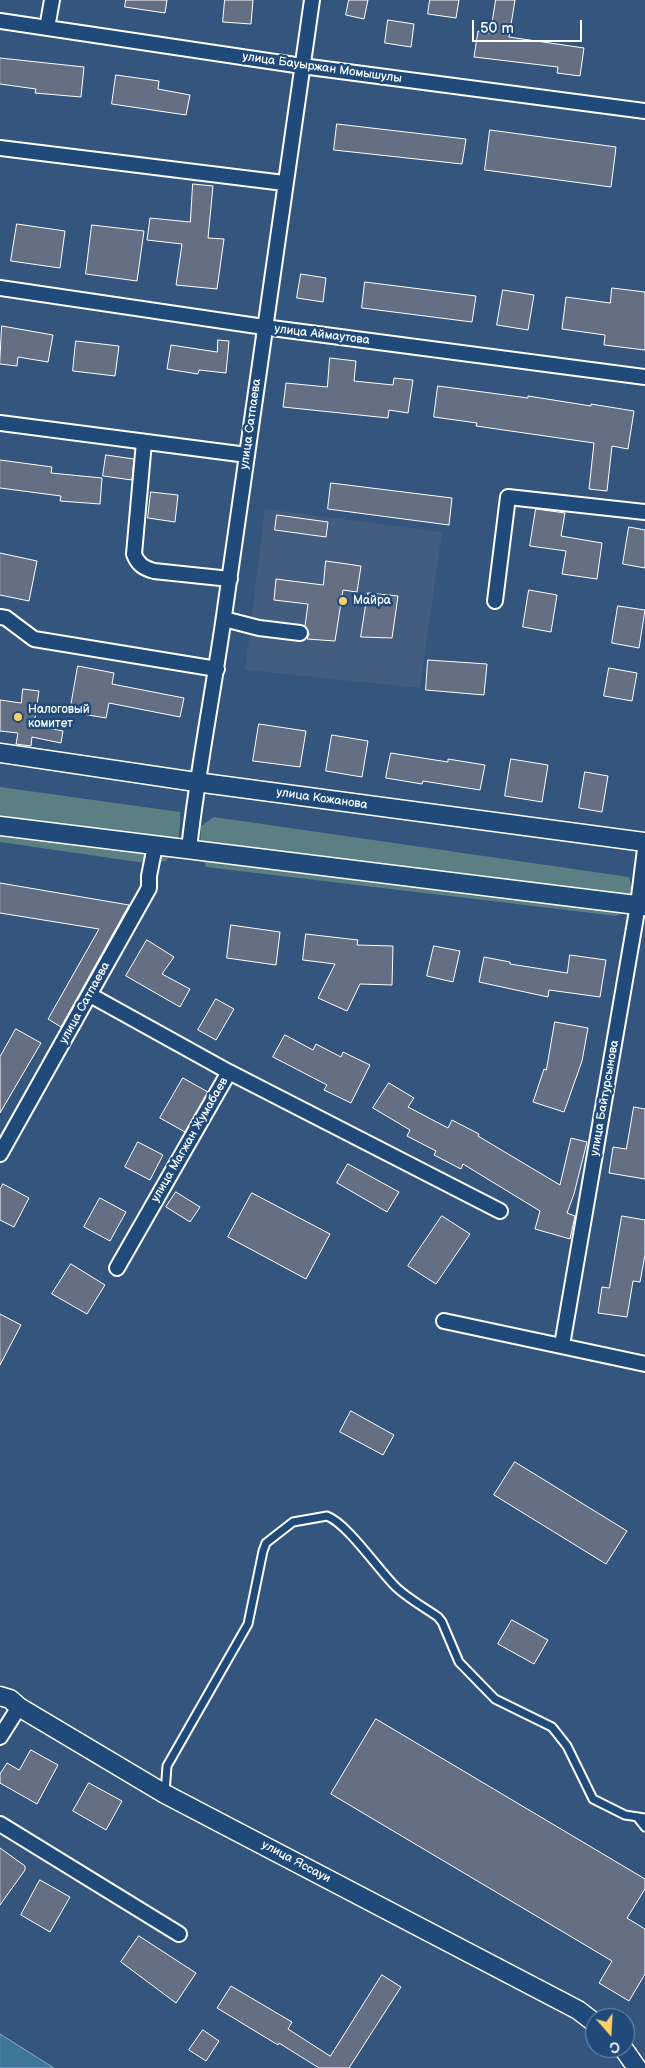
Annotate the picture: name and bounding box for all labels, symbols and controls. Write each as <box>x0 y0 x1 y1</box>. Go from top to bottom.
scale bar <box>475 10 585 42</box>
text: 50 m <box>480 19 514 38</box>
street label: улица Бауыржан Момышулы <box>241 50 403 86</box>
street label: улица Аймаутова <box>273 322 371 348</box>
street label: улица Сатпаева <box>238 378 264 470</box>
place label: Майра <box>353 594 391 608</box>
marker: Майра <box>337 595 349 607</box>
place label: Налоговый комитет <box>28 703 89 731</box>
marker: Налоговый комитет <box>12 711 24 723</box>
street label: улица Кожанова <box>275 785 369 813</box>
street label: улица Сатпаева <box>57 960 113 1046</box>
street label: улица Байтурсынова <box>588 1039 622 1157</box>
street label: улица Магжан Жумабаев <box>148 1075 232 1205</box>
street label: улица Яссауи <box>259 1838 333 1886</box>
north arrow <box>585 2008 635 2058</box>
text: С <box>607 2037 622 2056</box>

